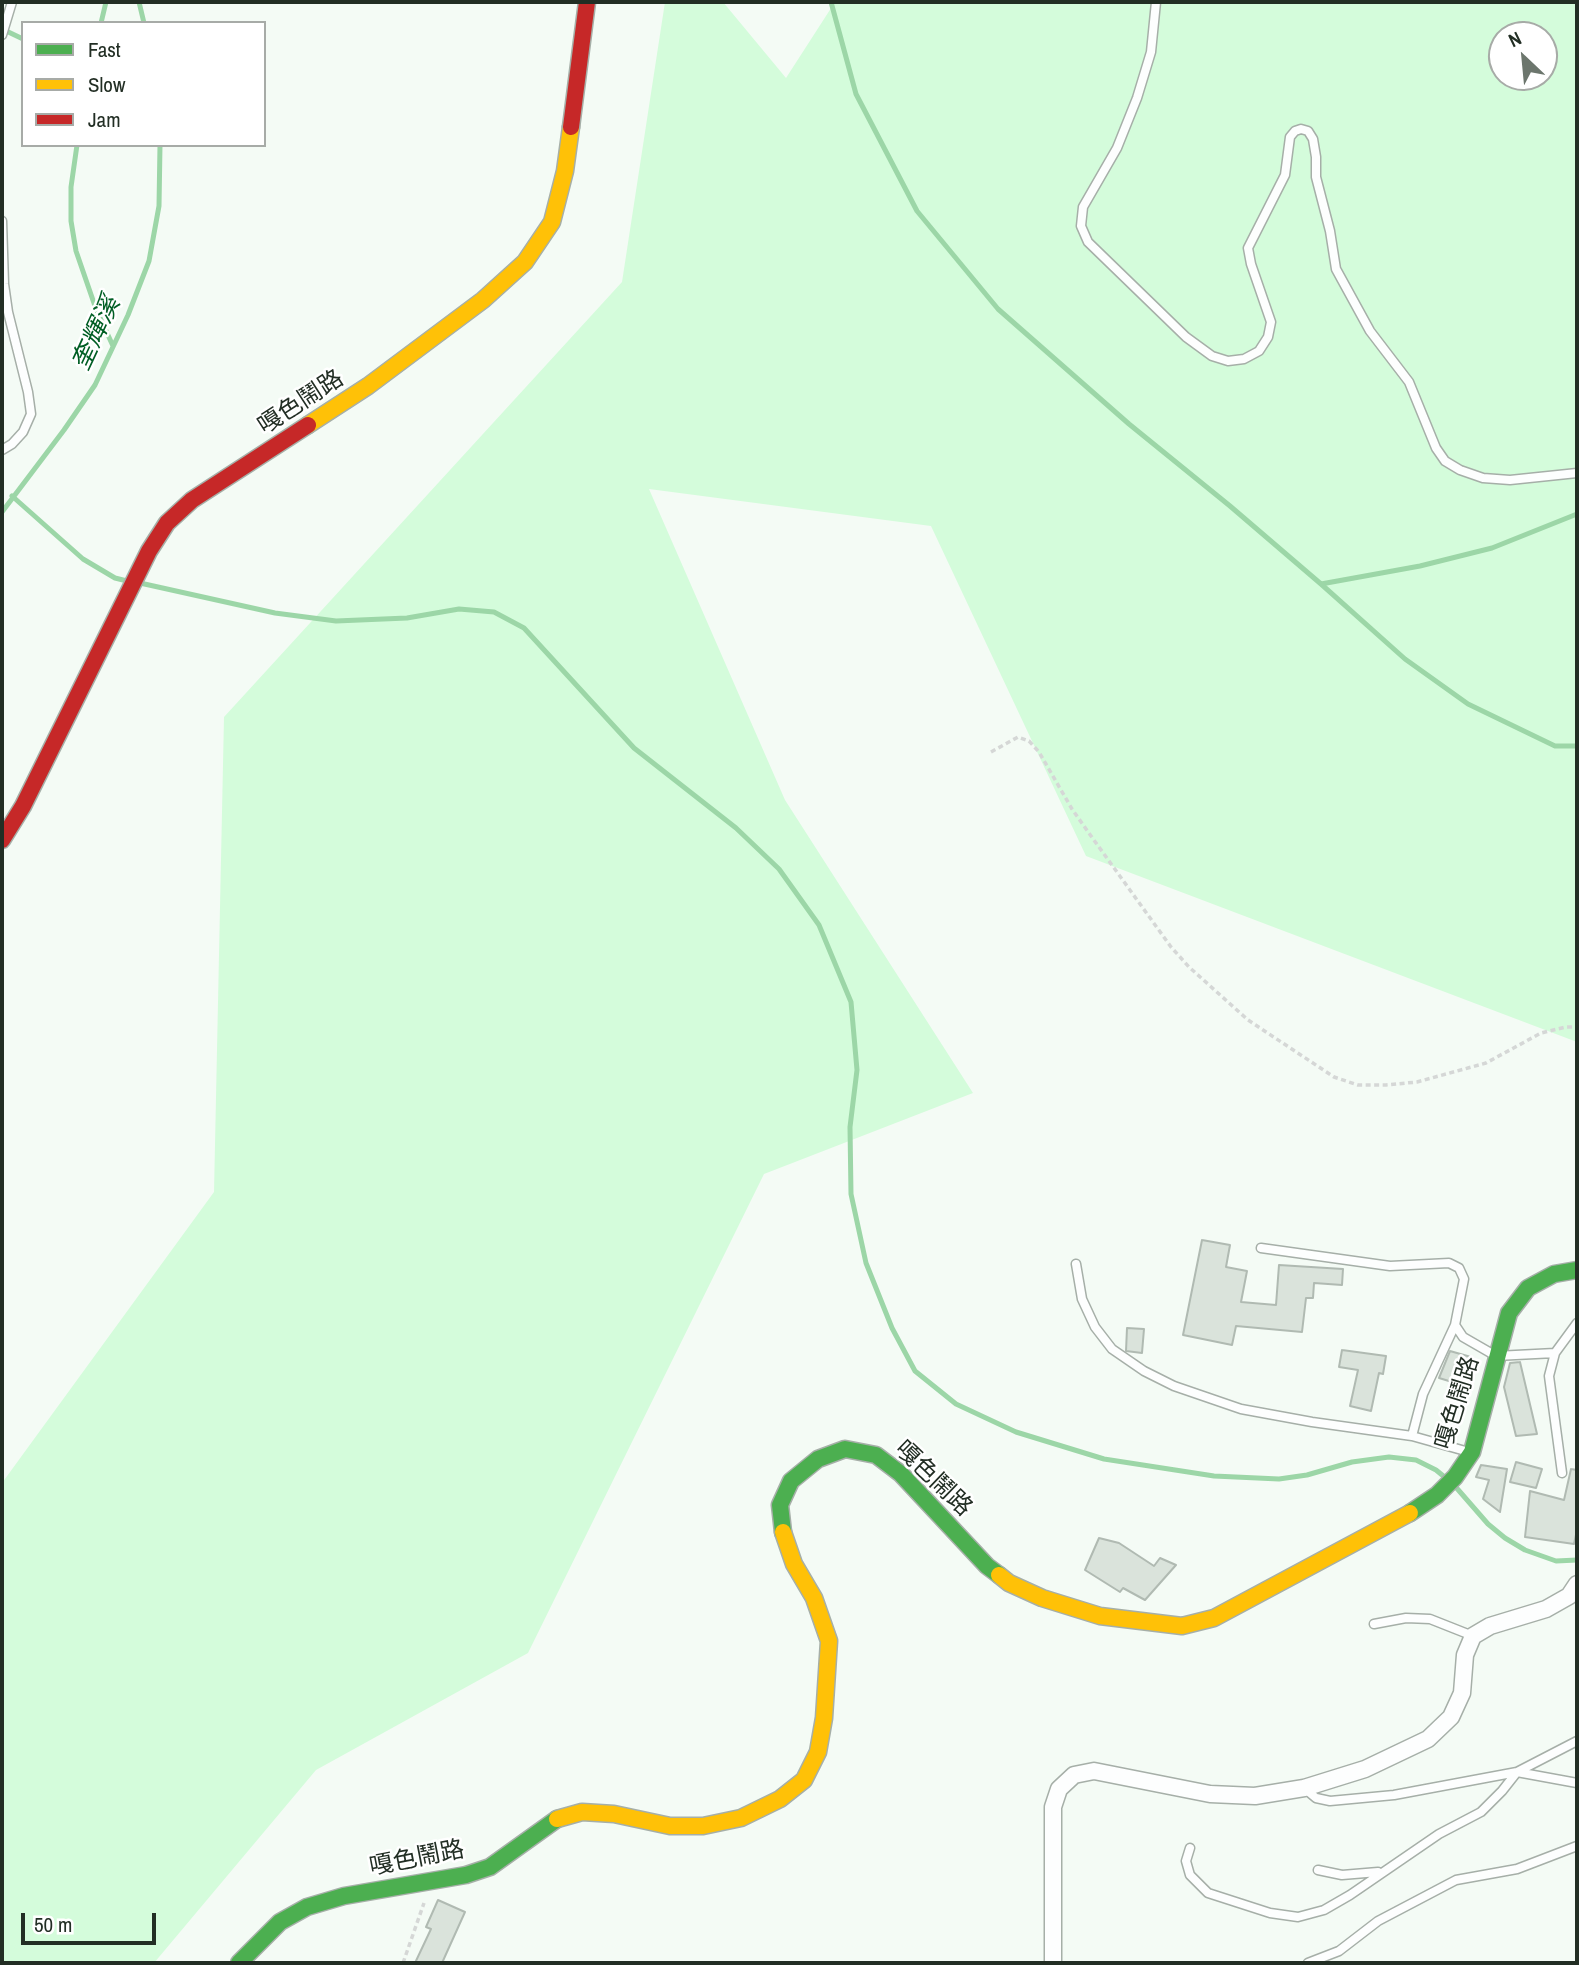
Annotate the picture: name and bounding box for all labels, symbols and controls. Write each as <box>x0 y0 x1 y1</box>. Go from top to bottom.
legend <box>21 21 266 147</box>
north arrow <box>1488 21 1558 91</box>
text: N <box>1504 25 1525 53</box>
text: Fast <box>88 35 121 64</box>
text: Slow <box>88 70 125 99</box>
text: Jam <box>88 105 121 134</box>
water label: 奎輝溪 <box>66 292 128 376</box>
street label: 嘎色鬧路 <box>253 365 349 441</box>
street label: 嘎色鬧路 <box>1430 1353 1486 1453</box>
street label: 嘎色鬧路 <box>888 1435 978 1523</box>
street label: 嘎色鬧路 <box>367 1836 467 1882</box>
scale bar <box>24 1898 159 1942</box>
text: 50 m <box>34 1910 72 1939</box>

